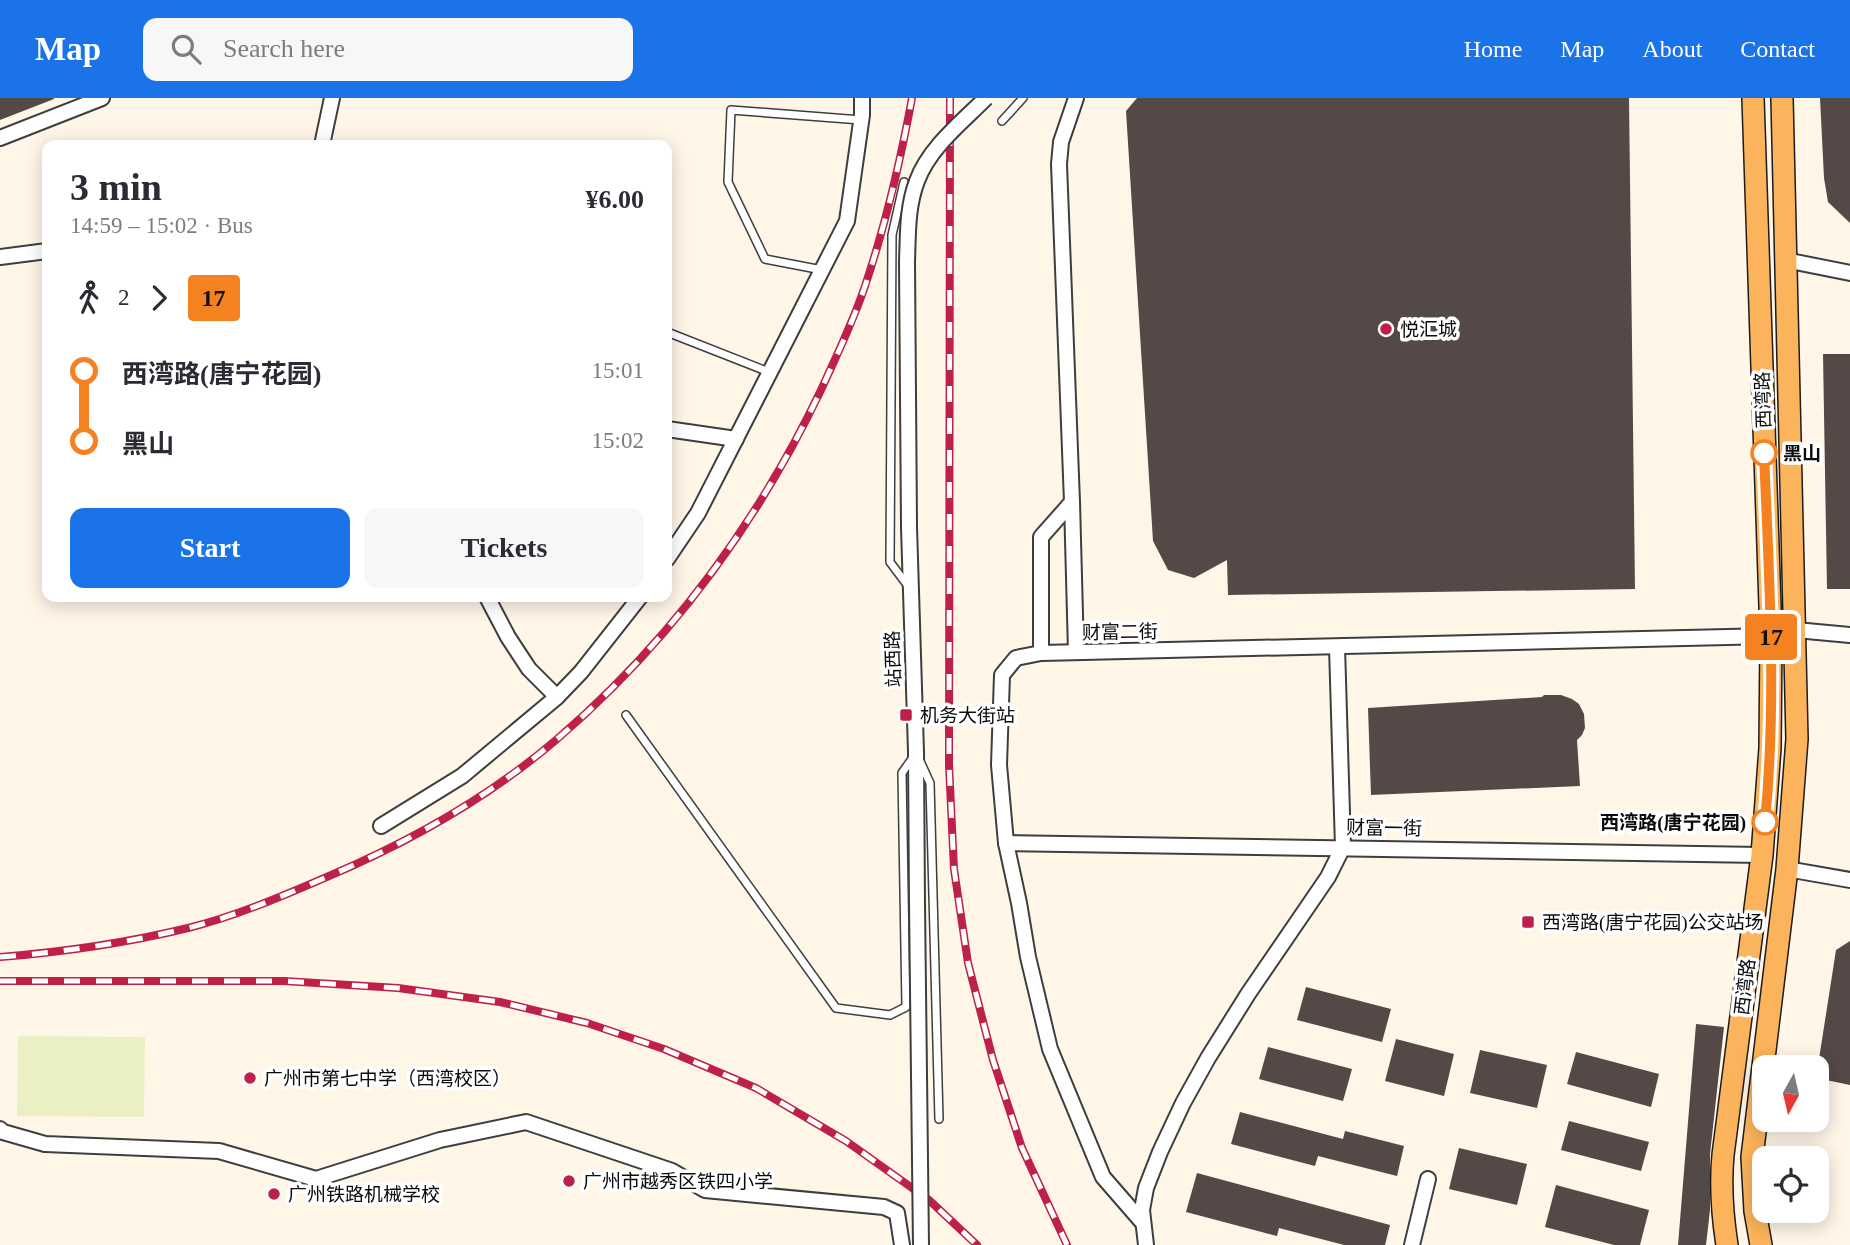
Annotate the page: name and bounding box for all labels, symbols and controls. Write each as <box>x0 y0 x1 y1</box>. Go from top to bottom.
search box <box>143 18 633 81</box>
icon: search <box>167 30 205 68</box>
text: Map <box>35 31 101 67</box>
text: Search here <box>223 34 345 63</box>
text: Home <box>1464 36 1522 62</box>
text: Map <box>1560 36 1604 62</box>
text: About <box>1642 36 1702 62</box>
text: Contact <box>1740 36 1815 62</box>
text: 3 min <box>70 166 162 208</box>
text: ¥6.00 <box>586 185 644 214</box>
text: 14:59 – 15:02 · Bus <box>70 213 253 238</box>
icon: walk <box>70 279 108 317</box>
icon: forward <box>140 279 178 317</box>
text: 2 <box>118 285 130 310</box>
text: 17 <box>202 285 226 311</box>
place label: 悦汇城 <box>1400 319 1457 340</box>
marker: 悦汇城 <box>1378 321 1394 337</box>
text: 15:01 <box>592 358 644 383</box>
text: 西湾路(唐宁花园) <box>122 360 321 389</box>
street label: 西湾路 <box>1752 371 1774 429</box>
text: 15:02 <box>592 428 644 453</box>
text: 黑山 <box>122 430 174 459</box>
marker: 黑山 <box>1751 440 1777 466</box>
place label: 黑山 <box>1783 443 1821 464</box>
button: Start <box>70 508 350 588</box>
button: Tickets <box>364 508 644 588</box>
line badge: 17 <box>1740 614 1802 660</box>
street label: 财富二街 <box>1082 621 1158 643</box>
text: 17 <box>1759 624 1783 650</box>
street label: 站西路 <box>882 630 904 688</box>
place label: 机务大街站 <box>920 705 1015 726</box>
marker: 机务大街站 <box>898 707 914 723</box>
marker: 西湾路(唐宁花园) <box>1752 809 1778 835</box>
place label: 西湾路(唐宁花园) <box>1600 812 1746 834</box>
street label: 财富一街 <box>1346 817 1422 839</box>
place label: 西湾路(唐宁花园)公交站场 <box>1542 912 1764 934</box>
marker: 西湾路(唐宁花园)公交站场 <box>1520 914 1536 930</box>
street label: 西湾路 <box>1731 957 1759 1017</box>
north arrow <box>1752 1055 1829 1132</box>
map controls <box>1752 1055 1829 1223</box>
place label: 广州市第七中学（西湾校区） <box>264 1068 511 1089</box>
marker: 广州市第七中学（西湾校区） <box>242 1070 258 1086</box>
button: locate <box>1752 1146 1829 1223</box>
place label: 广州市越秀区铁四小学 <box>583 1171 773 1192</box>
marker: 广州市越秀区铁四小学 <box>561 1173 577 1189</box>
place label: 广州铁路机械学校 <box>288 1184 440 1205</box>
marker: 广州铁路机械学校 <box>266 1186 282 1202</box>

